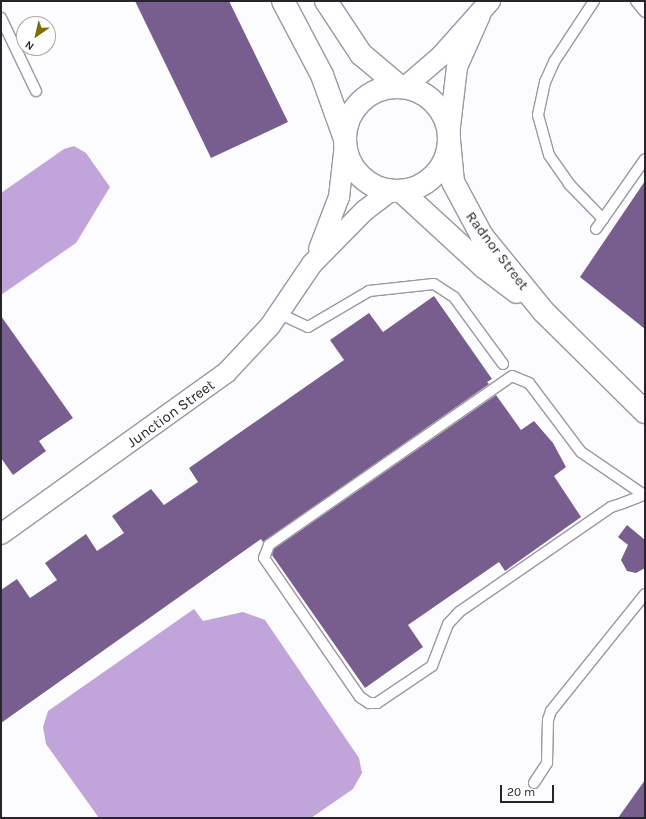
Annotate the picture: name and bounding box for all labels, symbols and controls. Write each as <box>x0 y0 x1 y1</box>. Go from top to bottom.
north arrow <box>16 16 56 56</box>
text: N <box>23 38 36 53</box>
street label: Radnor Street <box>462 208 532 294</box>
street label: Junction Street <box>124 376 218 452</box>
scale bar <box>502 777 556 803</box>
text: 20 m <box>507 785 535 799</box>

